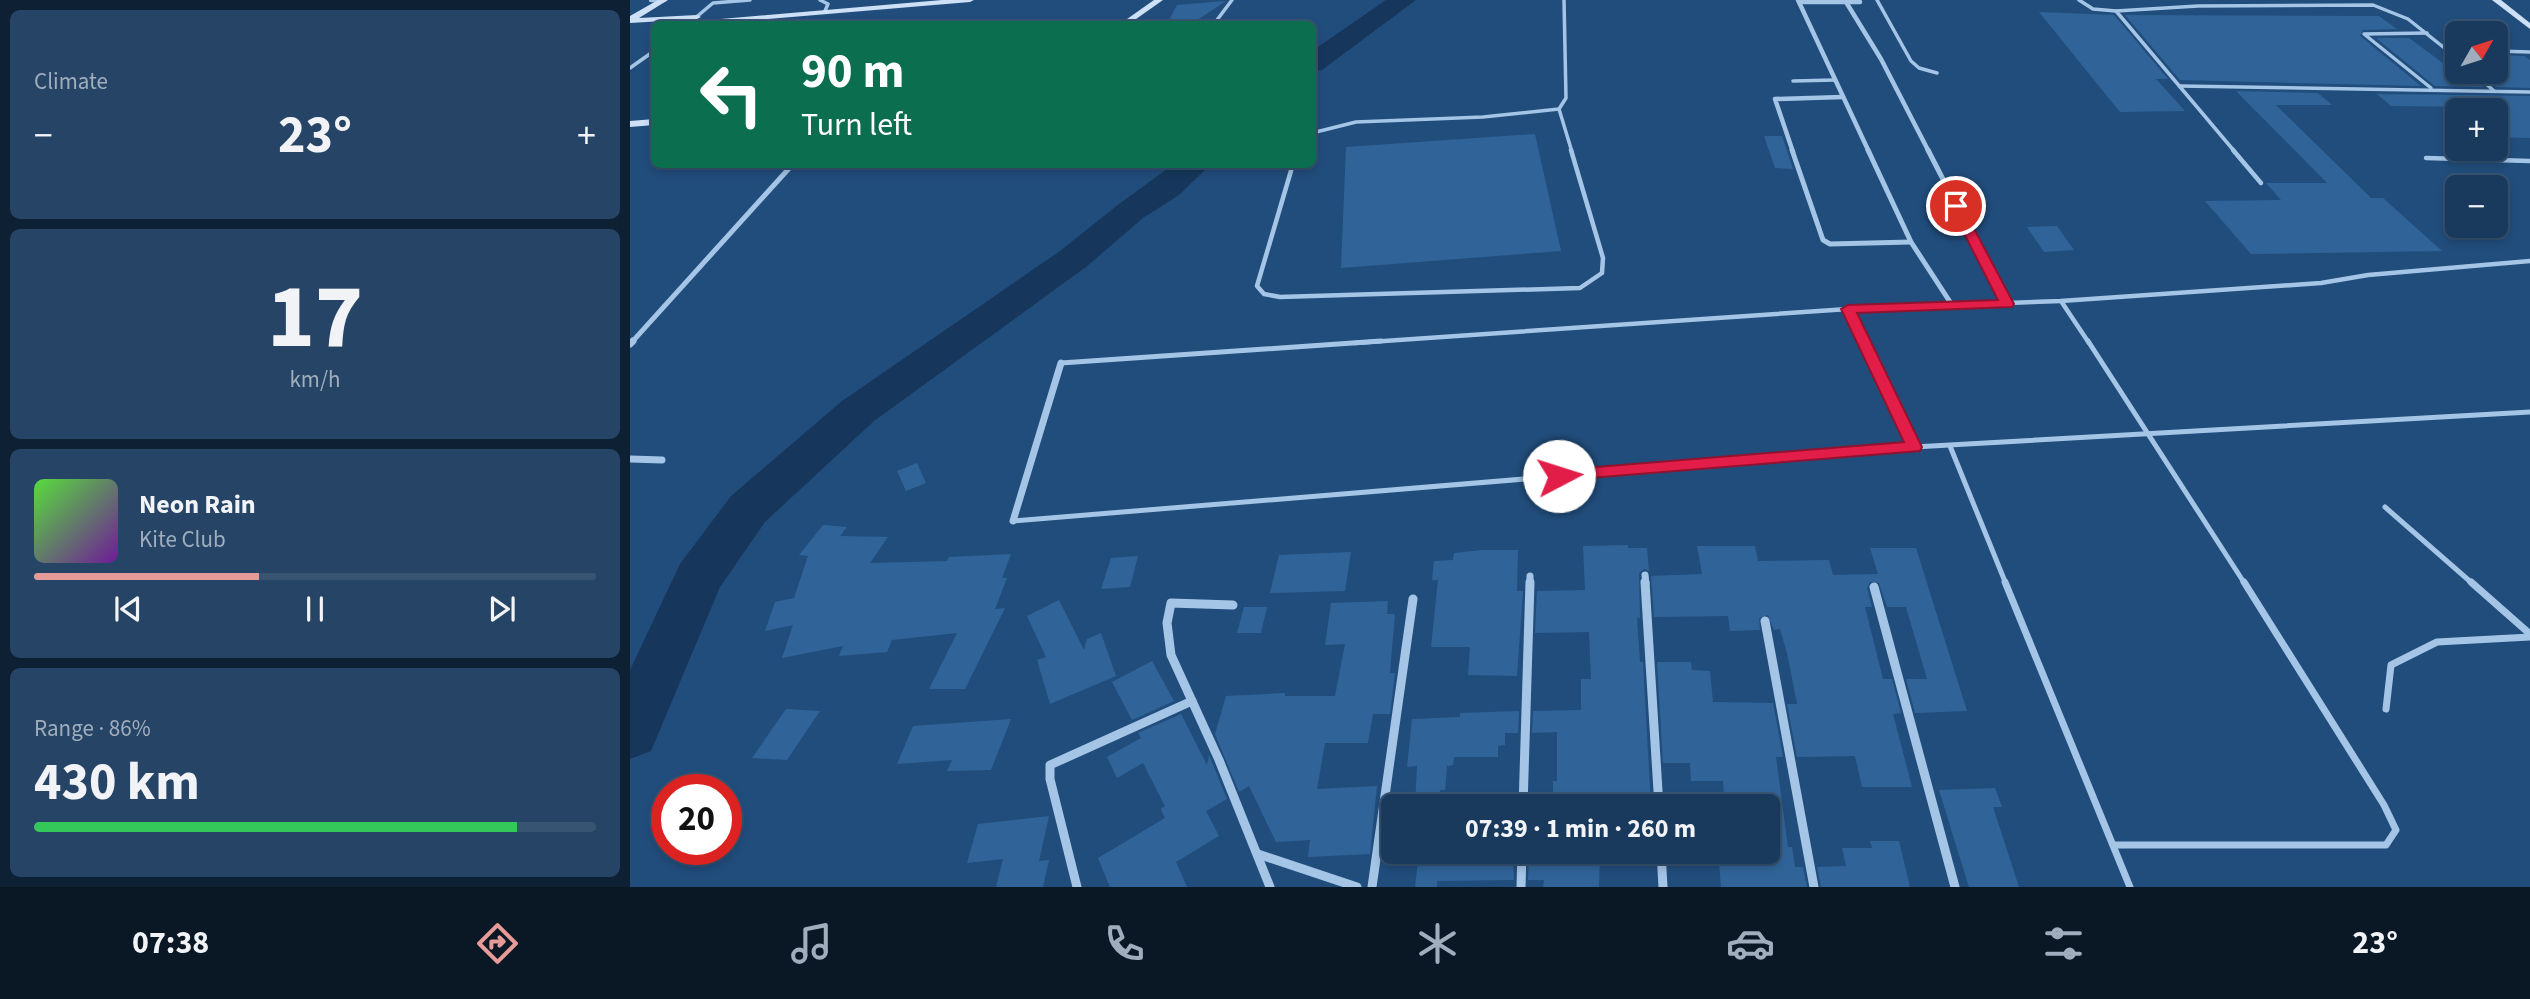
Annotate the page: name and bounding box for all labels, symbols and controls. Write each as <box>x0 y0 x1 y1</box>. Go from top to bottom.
north arrow <box>2445 21 2508 84</box>
map controls <box>2445 21 2508 238</box>
text: 90 m <box>801 37 905 107</box>
icon: left <box>686 49 777 140</box>
text: Climate <box>34 65 108 98</box>
button: + <box>2445 98 2508 161</box>
text: 23° <box>278 99 352 173</box>
text: Turn left <box>801 102 912 148</box>
text: − <box>34 109 53 163</box>
text: + <box>577 109 596 163</box>
button: − <box>2445 175 2508 238</box>
pin <box>1926 176 1986 236</box>
icon: arrive <box>1937 187 1975 225</box>
text: 17 <box>267 253 363 382</box>
text: km/h <box>289 363 341 396</box>
position arrow <box>1522 439 1596 513</box>
text: Neon Rain <box>139 486 256 523</box>
text: Kite Club <box>139 523 226 556</box>
icon: previous <box>109 590 147 628</box>
icon: pause <box>296 590 334 628</box>
icon: next <box>483 590 521 628</box>
text: Range · 86% <box>34 712 151 745</box>
text: 430 km <box>34 746 200 820</box>
speed limit sign: 20 <box>651 774 742 865</box>
text: 07:39 · 1 min · 260 m <box>1465 810 1696 847</box>
icon: directions <box>473 919 522 968</box>
icon: music <box>787 919 836 968</box>
icon: phone <box>1100 919 1149 968</box>
icon: climate <box>1413 919 1462 968</box>
icon: car <box>1726 919 1775 968</box>
icon: filters <box>2039 919 2088 968</box>
text: 07:38 <box>132 920 209 966</box>
text: 23° <box>2352 920 2398 966</box>

